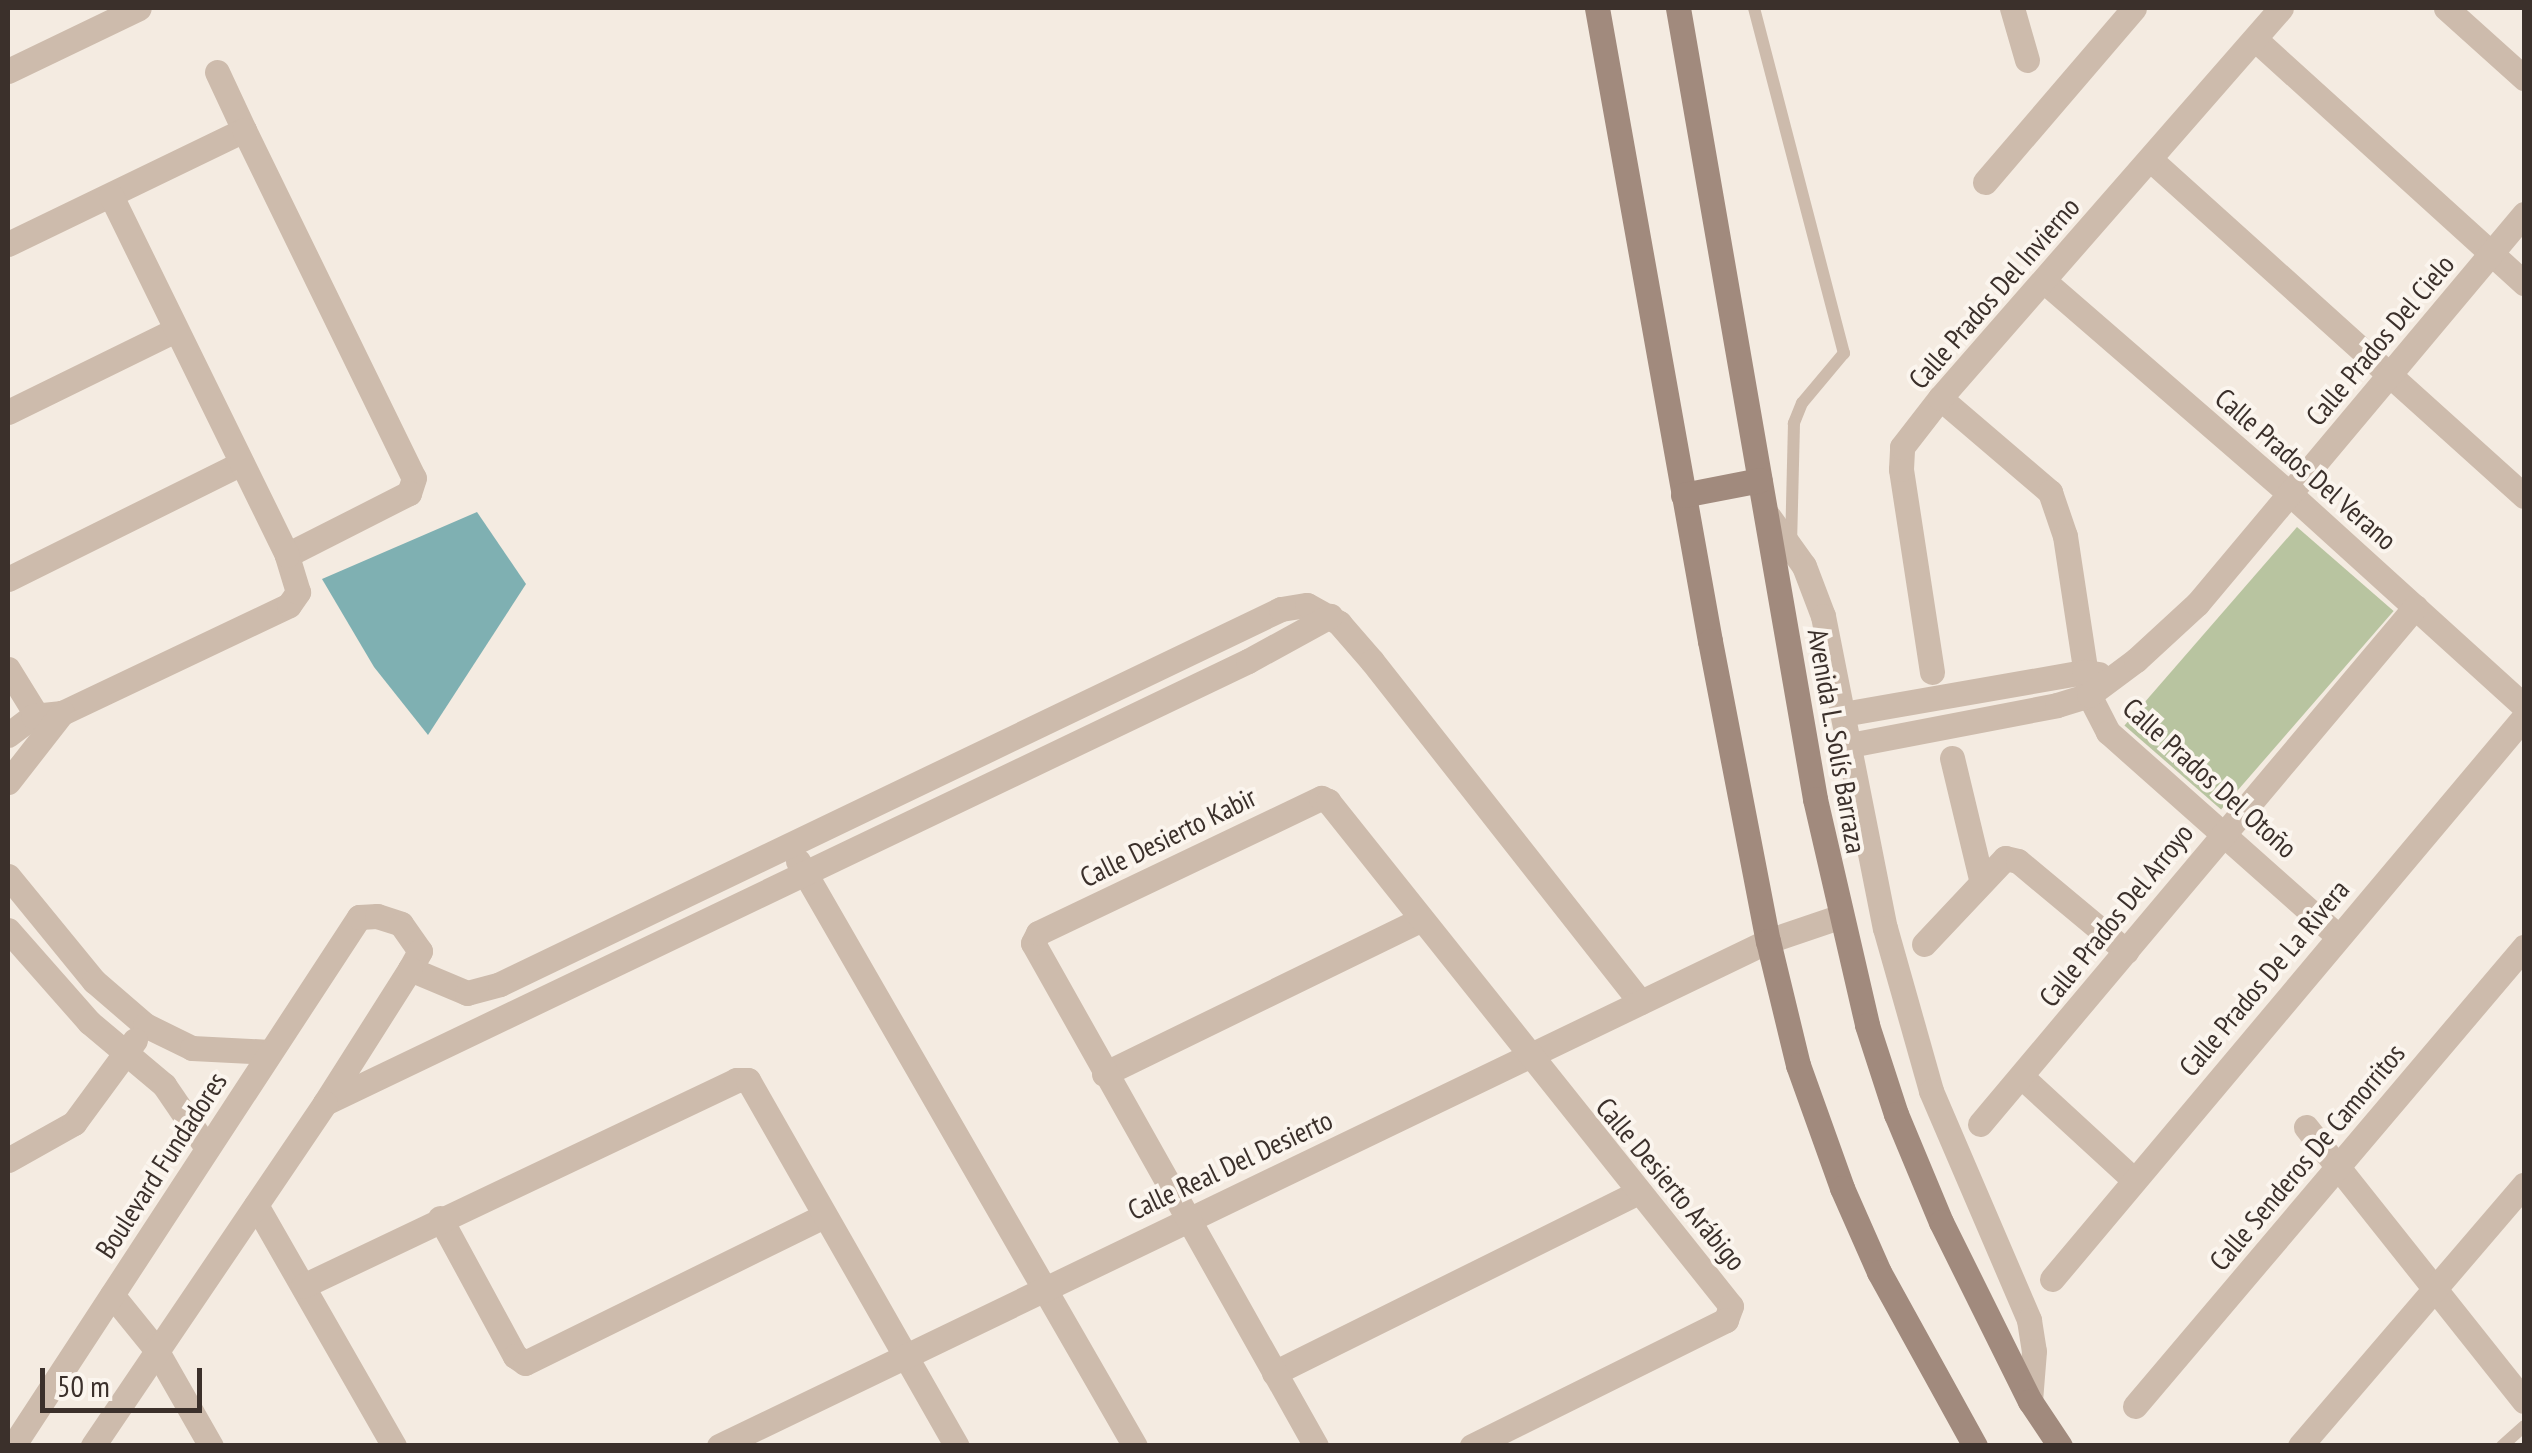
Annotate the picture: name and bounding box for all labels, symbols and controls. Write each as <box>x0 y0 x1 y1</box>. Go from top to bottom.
street label: Calle Prados Del Invierno <box>1902 190 2086 396</box>
street label: Calle Prados Del Cielo <box>2299 248 2461 432</box>
street label: Calle Prados Del Verano <box>2208 381 2404 557</box>
street label: Avenida L. Solís Barraza <box>1801 625 1873 857</box>
street label: Calle Prados Del Otoño <box>2116 691 2304 865</box>
street label: Calle Desierto Kabir <box>1074 780 1262 894</box>
street label: Calle Prados Del Arroyo <box>2032 816 2200 1014</box>
street label: Calle Prados De La Rivera <box>2172 873 2356 1083</box>
street label: Calle Senderos De Camorritos <box>2202 1037 2412 1277</box>
street label: Boulevard Fundadores <box>88 1066 234 1264</box>
street label: Calle Desierto Arábigo <box>1589 1090 1753 1278</box>
street label: Calle Real Del Desierto <box>1122 1103 1338 1227</box>
scale bar <box>45 1348 208 1410</box>
text: 50 m <box>57 1366 110 1405</box>

